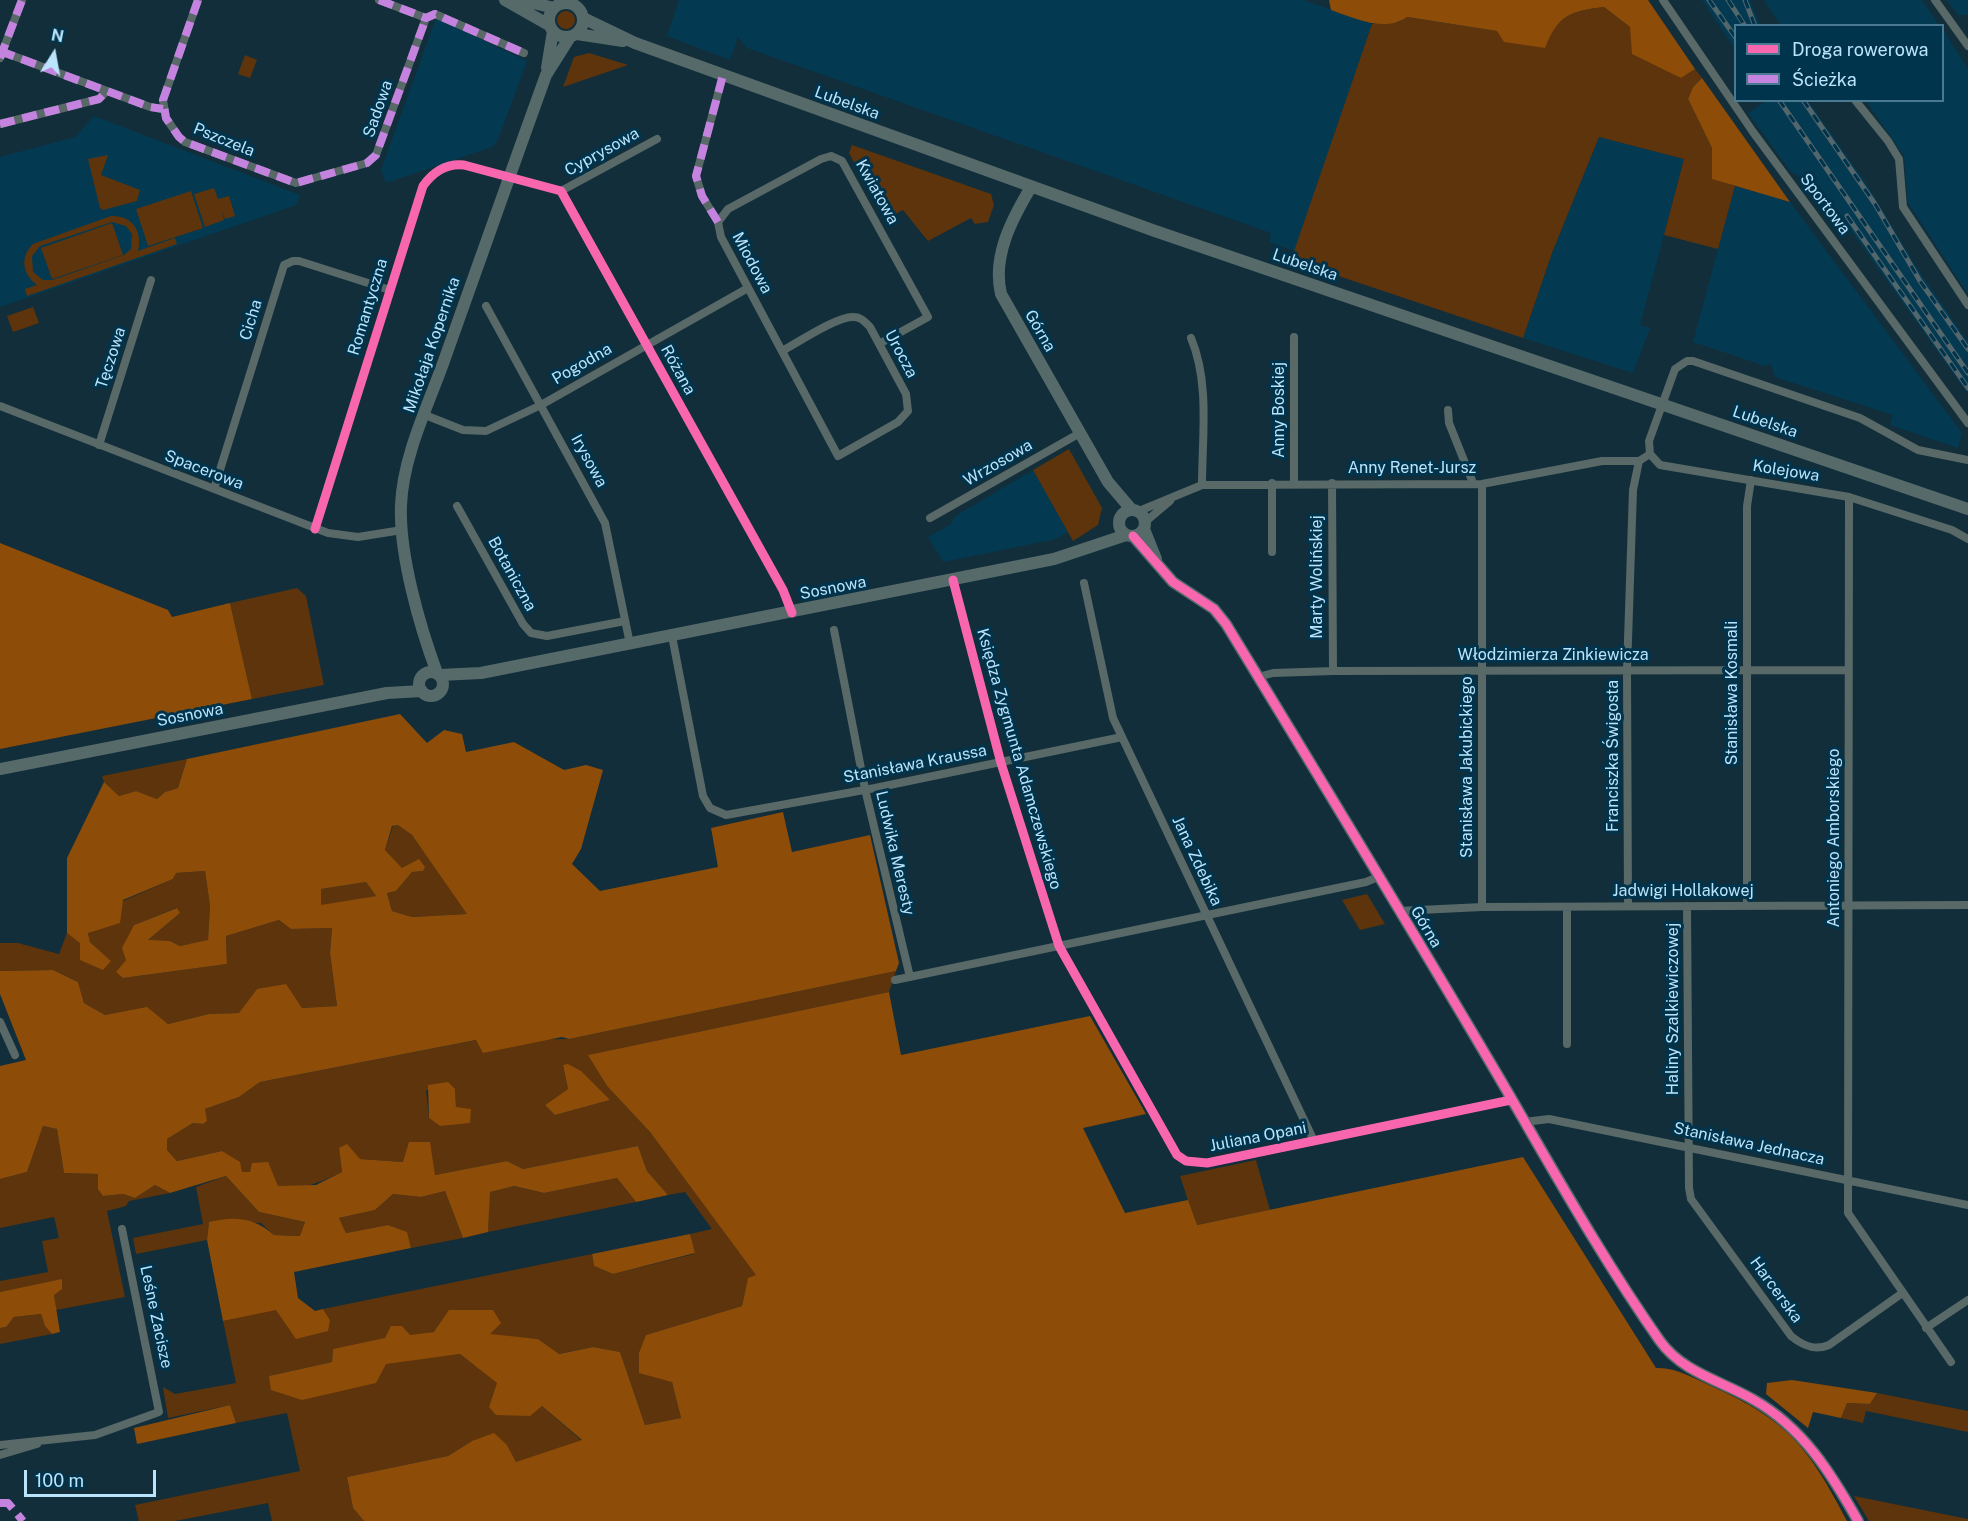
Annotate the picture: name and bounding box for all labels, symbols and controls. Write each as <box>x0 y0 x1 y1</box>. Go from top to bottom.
north arrow <box>24 24 84 84</box>
legend <box>1734 24 1944 102</box>
text: N <box>50 25 65 46</box>
text: Droga rowerowa <box>1792 39 1928 60</box>
text: Ścieżka <box>1792 69 1857 90</box>
street label: Sadowa <box>359 78 397 140</box>
street label: Lubelska <box>812 82 882 124</box>
street label: Pszczela <box>191 119 257 161</box>
street label: Cyprysowa <box>561 124 643 180</box>
street label: Kwiatowa <box>851 156 903 228</box>
street label: Sportowa <box>1796 170 1854 238</box>
street label: Miodowa <box>728 229 776 297</box>
street label: Lubelska <box>1270 245 1340 285</box>
street label: Romantyczna <box>344 256 392 358</box>
street label: Mikołaja Kopernika <box>400 275 464 415</box>
street label: Cicha <box>236 297 266 343</box>
street label: Górna <box>1020 307 1060 355</box>
street label: Tęczowa <box>92 325 130 391</box>
street label: Urocza <box>880 327 922 381</box>
street label: Pogodna <box>549 339 615 389</box>
street label: Różana <box>656 342 700 398</box>
street label: Anny Boskiej <box>1269 362 1289 458</box>
street label: Lubelska <box>1730 402 1800 442</box>
street label: Irysowa <box>567 431 611 491</box>
street label: Wrzosowa <box>960 436 1036 490</box>
street label: Spacerowa <box>162 446 246 494</box>
street label: Kolejowa <box>1751 456 1821 486</box>
street label: Anny Renet-Jursz <box>1348 458 1476 478</box>
street label: Marty Wolińskiej <box>1307 515 1327 639</box>
street label: Botaniczna <box>484 534 540 614</box>
street label: Sosnowa <box>798 572 868 604</box>
street label: Stanisława Kosmali <box>1722 621 1742 765</box>
street label: Księdza Zygmunta Adamczewskiego <box>972 626 1066 892</box>
street label: Włodzimierza Zinkiewicza <box>1457 645 1649 665</box>
street label: Stanisława Jakubickiego <box>1457 676 1477 858</box>
street label: Franciszka Świgosta <box>1603 680 1623 832</box>
street label: Sosnowa <box>155 699 225 731</box>
street label: Stanisława Kraussa <box>842 741 988 787</box>
street label: Antoniego Amborskiego <box>1824 749 1844 927</box>
street label: Ludwika Meresty <box>871 789 919 917</box>
street label: Jana Zdebika <box>1168 813 1226 909</box>
street label: Jadwigi Hollakowej <box>1612 881 1754 901</box>
street label: Górna <box>1406 903 1446 951</box>
street label: Haliny Szalkiewiczowej <box>1663 923 1683 1095</box>
street label: Juliana Opani <box>1208 1118 1308 1156</box>
street label: Stanisława Jednacza <box>1672 1119 1826 1169</box>
street label: Harcerska <box>1746 1253 1806 1327</box>
street label: Leśne Zacisze <box>136 1264 176 1370</box>
scale bar <box>27 1458 159 1496</box>
text: 100 m <box>35 1470 84 1491</box>

